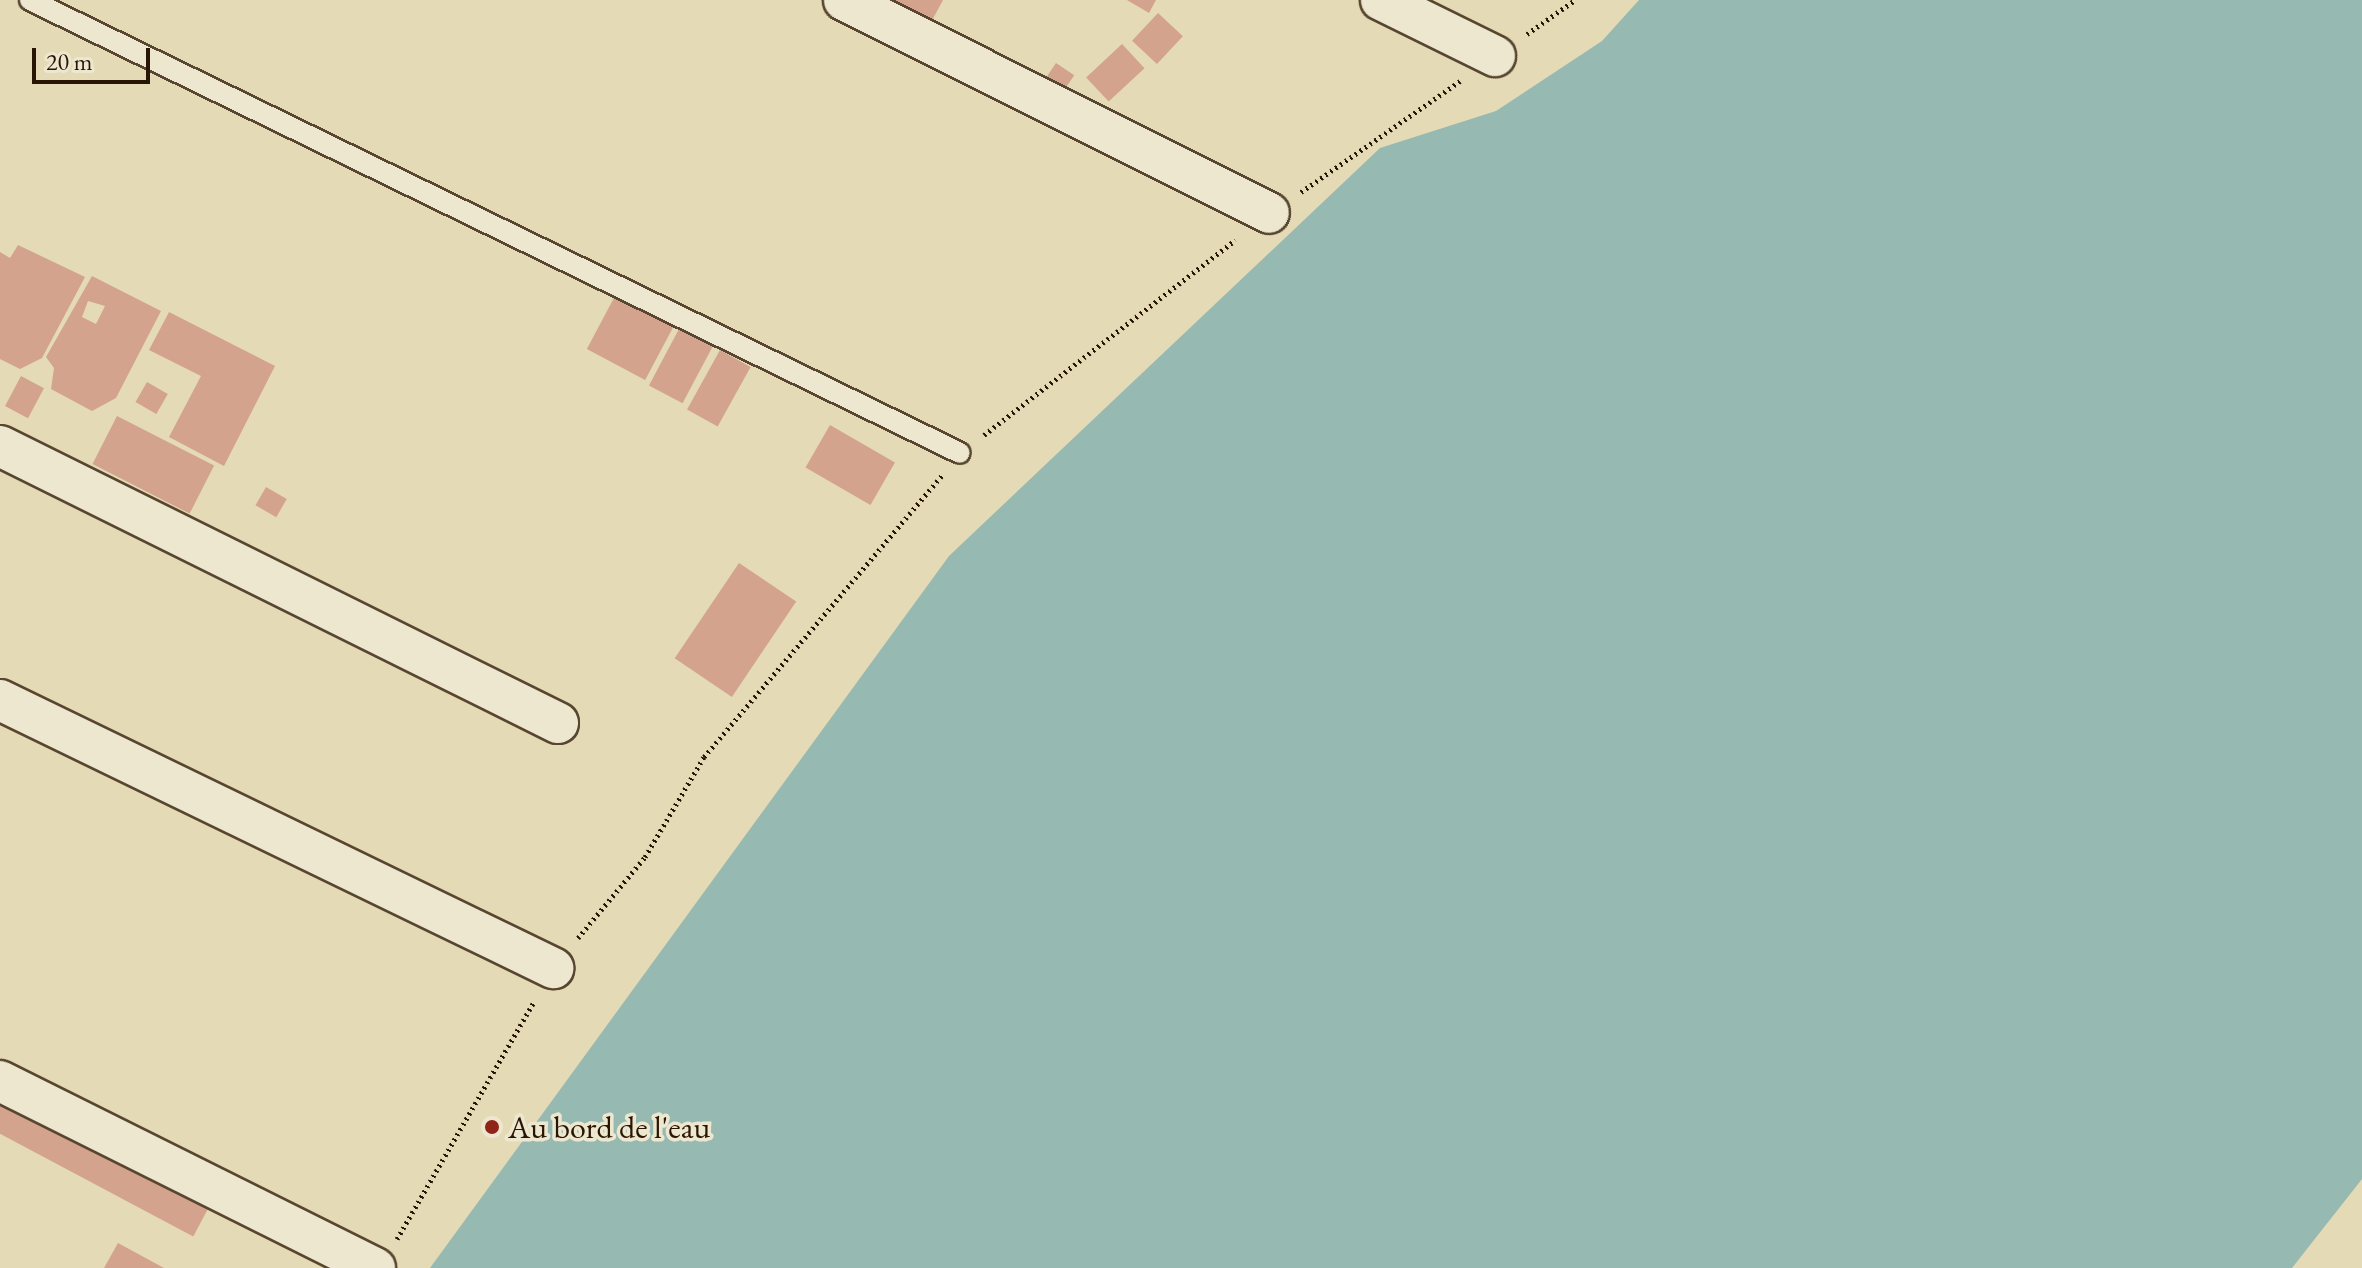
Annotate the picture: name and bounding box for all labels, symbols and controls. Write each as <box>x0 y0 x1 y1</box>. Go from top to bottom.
scale bar <box>36 32 154 82</box>
text: 20 m <box>46 46 93 77</box>
place label: Au bord de l'eau <box>508 1108 710 1146</box>
marker: Au bord de l'eau <box>483 1118 501 1136</box>

